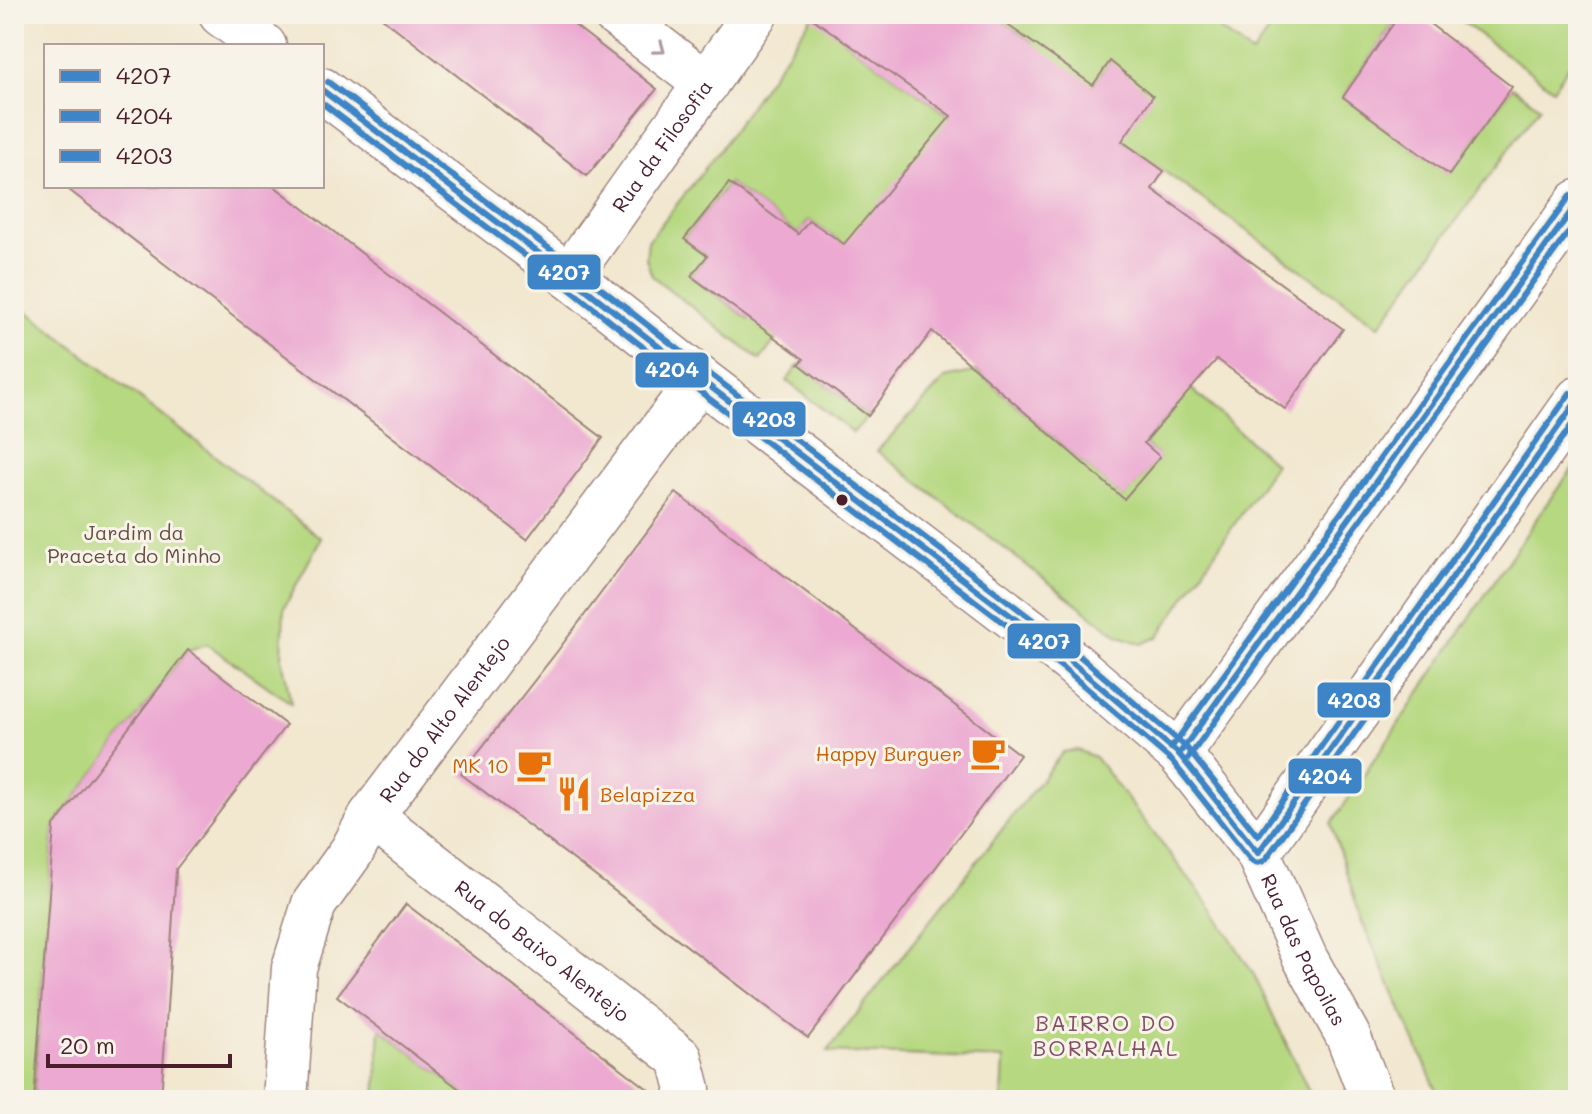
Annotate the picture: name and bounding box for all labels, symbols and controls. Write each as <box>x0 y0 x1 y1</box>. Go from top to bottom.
one-way arrow <box>652 39 666 53</box>
legend <box>44 44 324 188</box>
text: 4207 <box>116 59 172 90</box>
street label: Rua da Filosofia <box>606 74 717 217</box>
text: 4204 <box>116 99 172 130</box>
text: 4203 <box>116 139 172 170</box>
line badge: 4207 <box>526 253 602 291</box>
text: 4207 <box>538 257 590 286</box>
line badge: 4204 <box>634 351 710 389</box>
text: 4204 <box>645 354 699 383</box>
line badge: 4203 <box>731 400 807 438</box>
text: 4203 <box>742 404 796 433</box>
unlabelled marker <box>834 492 850 508</box>
park label: Jardim da Praceta do Minho <box>47 519 221 568</box>
line badge: 4207 <box>1006 622 1082 660</box>
text: 4207 <box>1018 626 1070 655</box>
street label: Rua do Alto Alentejo <box>373 630 515 807</box>
line badge: 4203 <box>1316 681 1392 719</box>
text: 4203 <box>1327 685 1381 714</box>
cafe icon: Happy Burguer <box>969 734 1007 772</box>
place label: Happy Burguer <box>815 740 962 766</box>
cafe icon: MK 10 <box>515 746 553 784</box>
place label: MK 10 <box>452 752 508 778</box>
line badge: 4204 <box>1287 757 1363 795</box>
text: 4204 <box>1298 761 1352 790</box>
restaurant icon: Belapizza <box>555 775 593 813</box>
place label: Belapizza <box>600 781 695 807</box>
street label: Rua das Papoilas <box>1256 869 1353 1030</box>
street label: Rua do Baixo Alentejo <box>450 874 635 1027</box>
district label: BAIRRO DO BORRALHAL <box>1033 1008 1179 1062</box>
scale bar <box>48 1018 230 1068</box>
text: 20 m <box>60 1029 115 1060</box>

